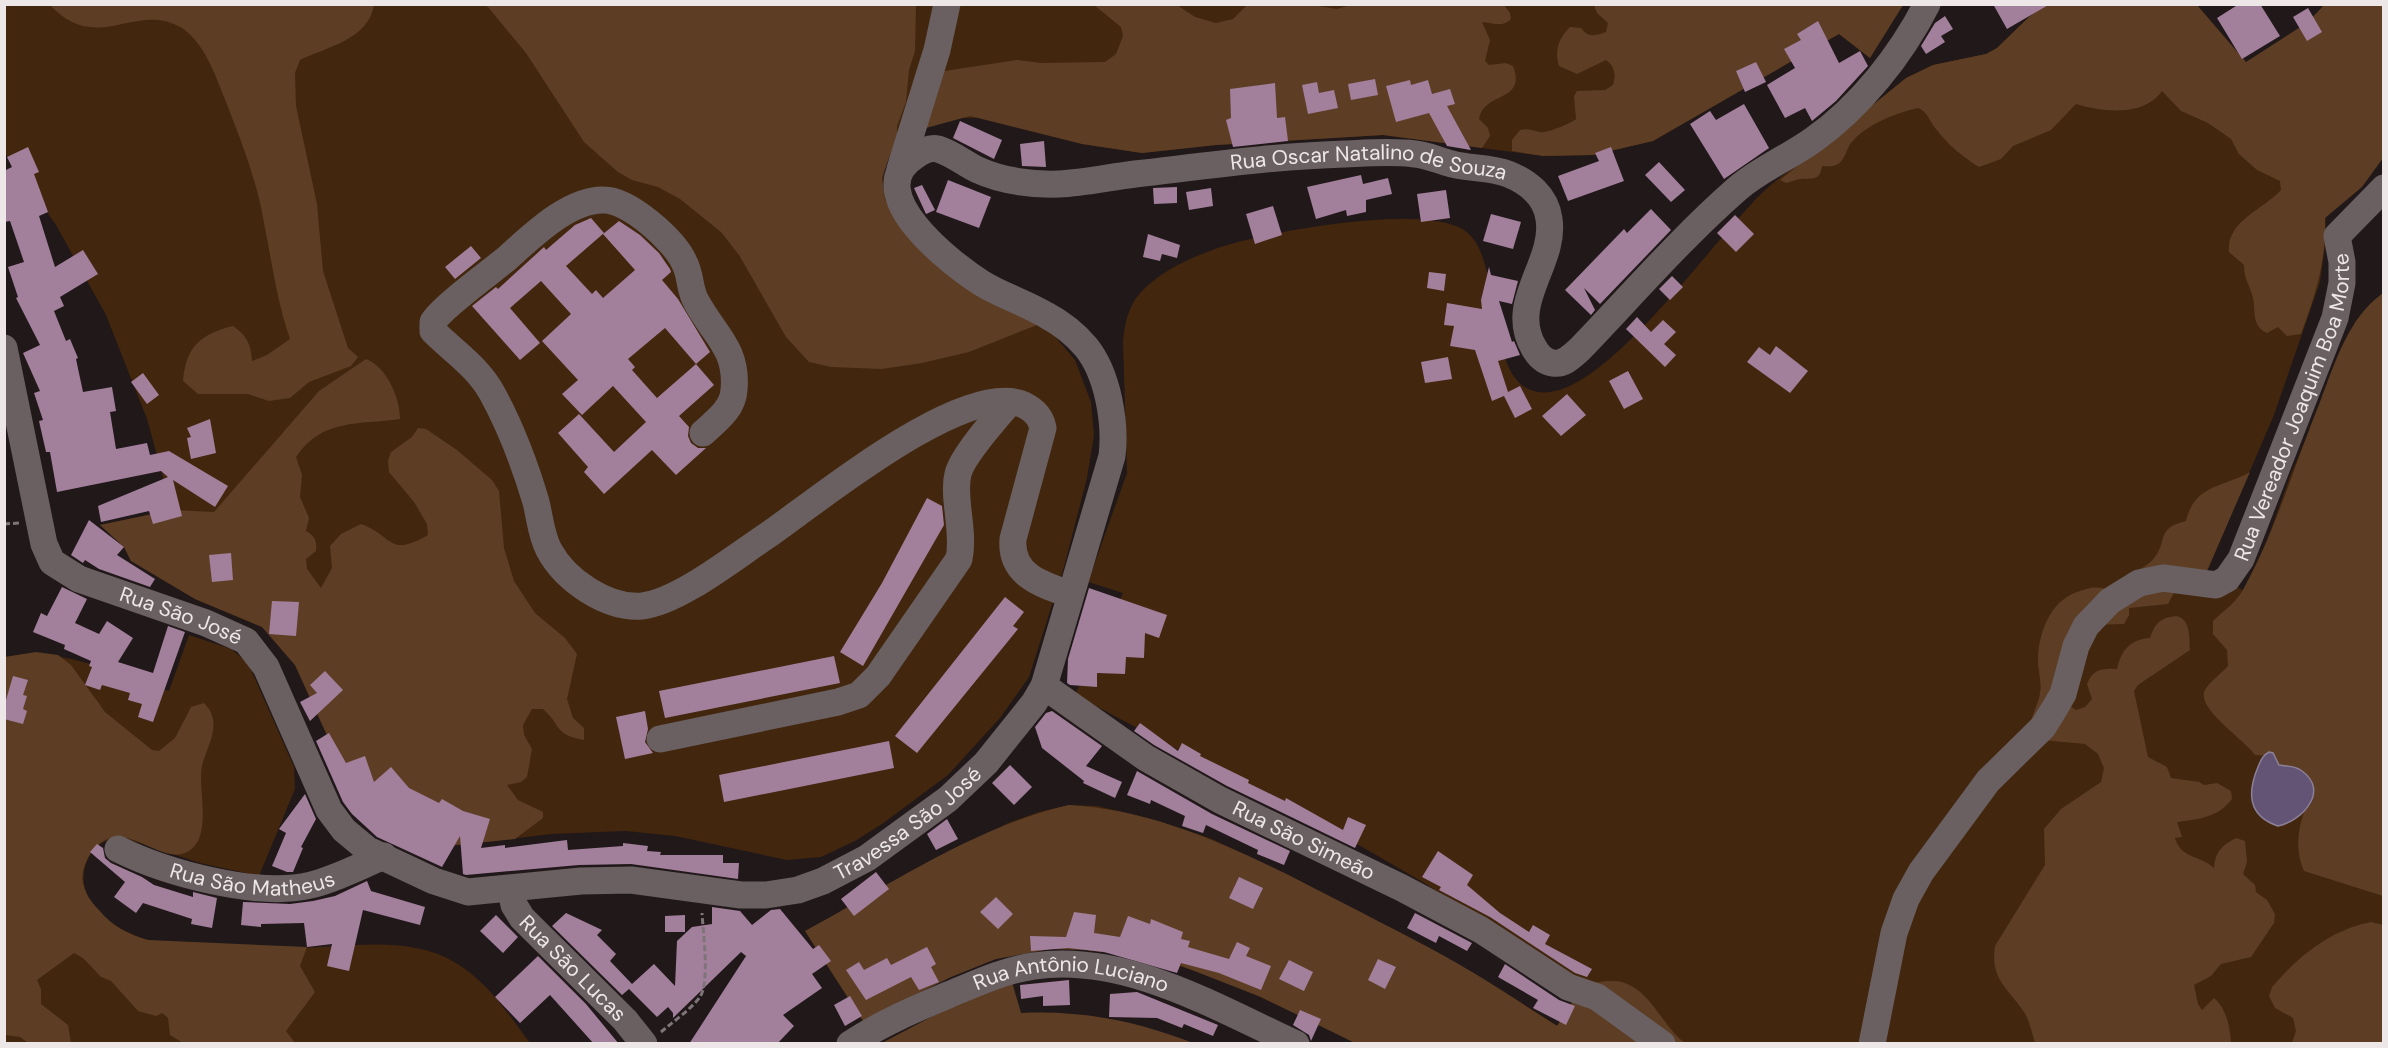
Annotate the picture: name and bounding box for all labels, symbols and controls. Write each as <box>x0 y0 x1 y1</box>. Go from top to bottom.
street label: Rua Oscar Natalino de Souza <box>1229 138 1510 187</box>
street label: Rua Vereador Joaquim Boa Morte <box>2228 251 2356 565</box>
street label: Rua São José <box>116 580 247 652</box>
street label: Travessa São José <box>829 760 988 887</box>
street label: Rua São Simeão <box>1228 794 1380 887</box>
street label: Rua São Matheus <box>166 856 339 903</box>
street label: Rua São Lucas <box>513 909 632 1028</box>
street label: Rua Antônio Luciano <box>969 950 1173 999</box>

